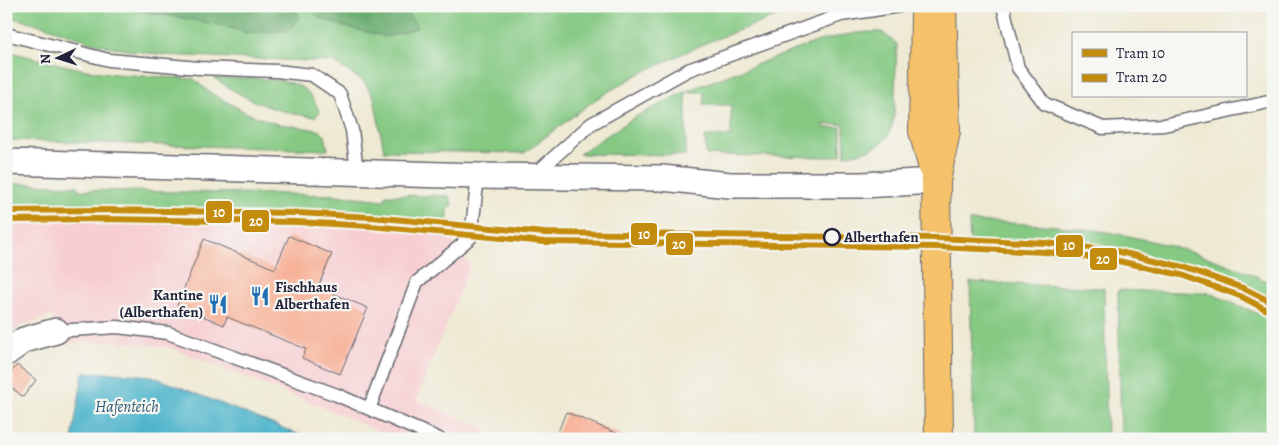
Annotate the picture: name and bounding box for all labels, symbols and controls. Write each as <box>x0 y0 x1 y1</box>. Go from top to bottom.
north arrow <box>32 32 82 82</box>
legend <box>1072 32 1246 98</box>
text: Tram 10 <box>1116 43 1165 63</box>
text: N <box>36 53 55 65</box>
text: Tram 20 <box>1116 67 1167 87</box>
line badge: 10 <box>205 200 233 224</box>
text: 10 <box>213 203 225 222</box>
line badge: 20 <box>241 209 270 233</box>
text: 20 <box>249 212 263 231</box>
line badge: 10 <box>630 222 658 246</box>
text: 10 <box>638 225 650 244</box>
place label: Alberthafen <box>843 227 919 247</box>
marker: Alberthafen <box>823 228 841 246</box>
line badge: 20 <box>665 232 694 256</box>
line badge: 10 <box>1055 234 1084 258</box>
text: 20 <box>672 235 686 254</box>
text: 10 <box>1063 236 1075 255</box>
line badge: 20 <box>1089 247 1118 271</box>
text: 20 <box>1096 250 1110 269</box>
place label: Fischhaus Alberthafen <box>274 277 350 314</box>
place label: Kantine (Alberthafen) <box>120 285 203 322</box>
restaurant icon: Fischhaus Alberthafen <box>249 285 271 307</box>
restaurant icon: Kantine (Alberthafen) <box>207 293 229 315</box>
water label: Hafenteich <box>95 396 159 418</box>

